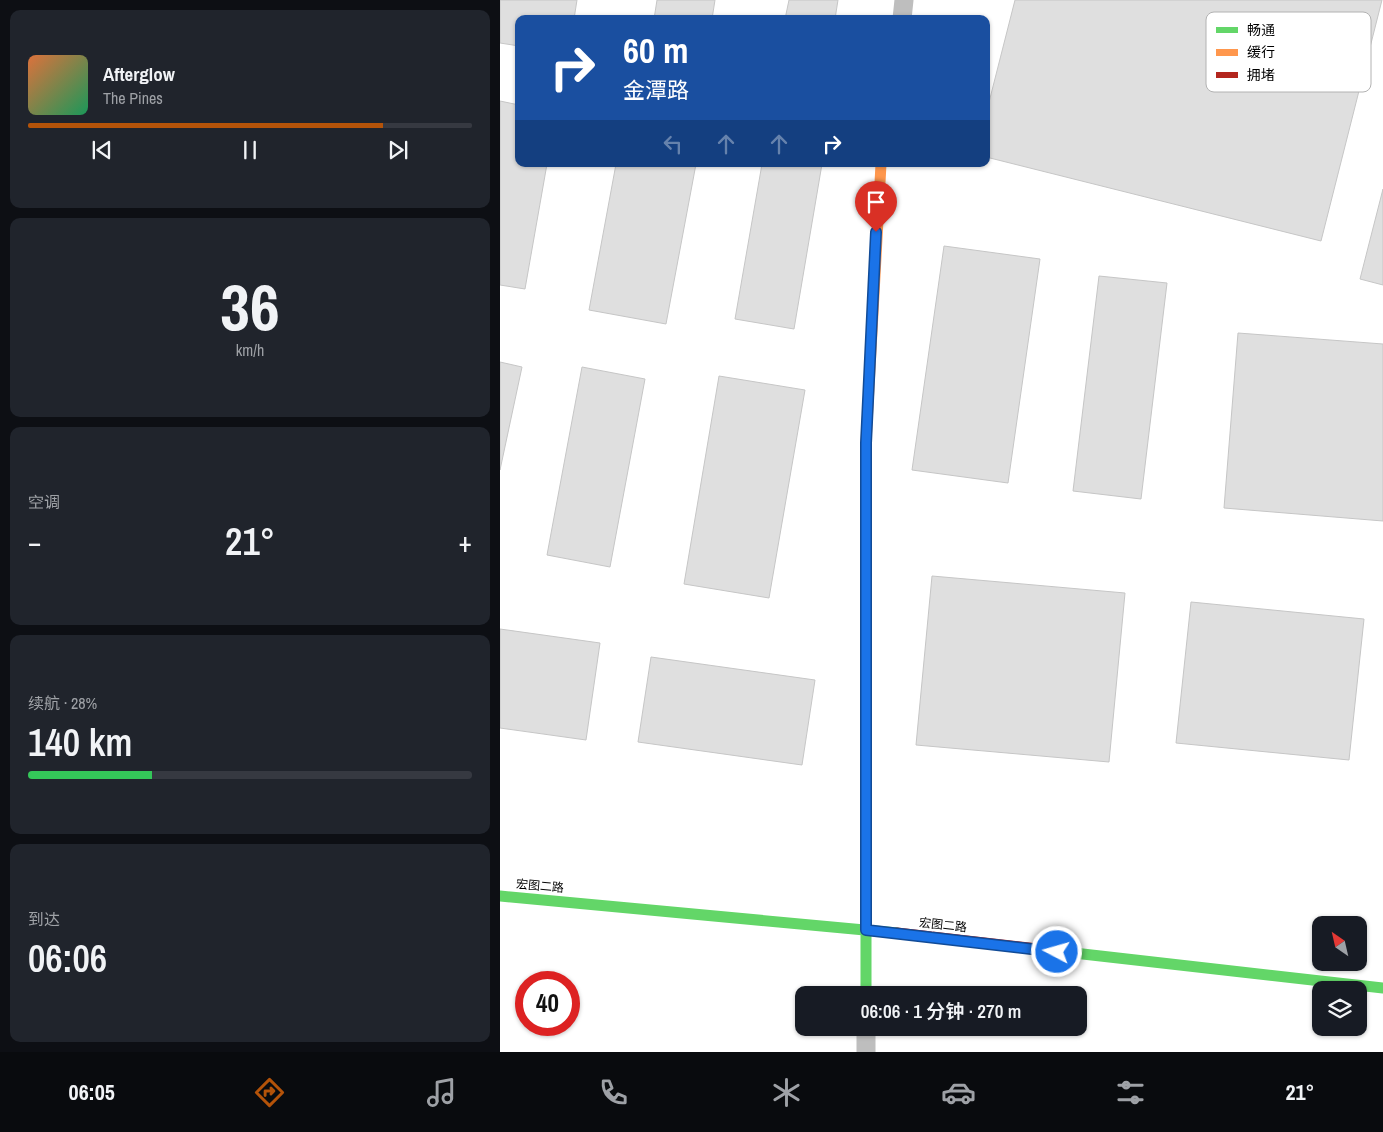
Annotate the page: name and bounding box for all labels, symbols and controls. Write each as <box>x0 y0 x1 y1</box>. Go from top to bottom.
legend <box>1206 12 1371 92</box>
text: 畅通 <box>1247 21 1275 39</box>
text: 60 m <box>623 27 688 74</box>
icon: right <box>540 35 605 100</box>
text: 缓行 <box>1247 43 1275 61</box>
text: Afterglow <box>103 61 175 87</box>
text: 拥堵 <box>1247 66 1275 84</box>
text: 金潭路 <box>623 75 689 105</box>
text: The Pines <box>103 87 163 109</box>
icon: left <box>659 130 687 158</box>
icon: ahead <box>712 130 740 158</box>
icon: ahead <box>765 130 793 158</box>
icon: right <box>818 130 846 158</box>
icon: previous <box>88 136 116 164</box>
icon: pause <box>236 136 264 164</box>
icon: next <box>384 136 412 164</box>
pin <box>855 181 897 232</box>
icon: arrive <box>862 188 890 216</box>
text: 36 <box>220 263 280 350</box>
text: km/h <box>236 339 264 361</box>
text: 空调 <box>28 491 60 513</box>
text: 21° <box>225 516 275 567</box>
text: − <box>28 523 41 561</box>
text: + <box>459 523 472 561</box>
text: 续航 · 28% <box>28 692 97 714</box>
text: 140 km <box>28 717 132 768</box>
street label: 宏图二路 <box>515 876 565 896</box>
text: 到达 <box>28 908 60 930</box>
street label: 宏图二路 <box>918 915 968 935</box>
north arrow <box>1312 916 1368 971</box>
map controls <box>1312 916 1367 1036</box>
position arrow <box>1030 925 1082 977</box>
text: 06:06 <box>28 933 107 984</box>
speed limit sign: 40 <box>515 971 580 1036</box>
button: layers <box>1312 981 1367 1036</box>
text: 06:06 · 1 分钟 · 270 m <box>861 998 1021 1024</box>
icon: directions <box>252 1075 287 1110</box>
icon: music <box>424 1075 459 1110</box>
icon: phone <box>596 1075 631 1110</box>
icon: climate <box>769 1075 804 1110</box>
icon: car <box>941 1075 976 1110</box>
icon: filters <box>1113 1075 1148 1110</box>
text: 06:05 <box>69 1077 115 1107</box>
text: 21° <box>1285 1077 1314 1107</box>

